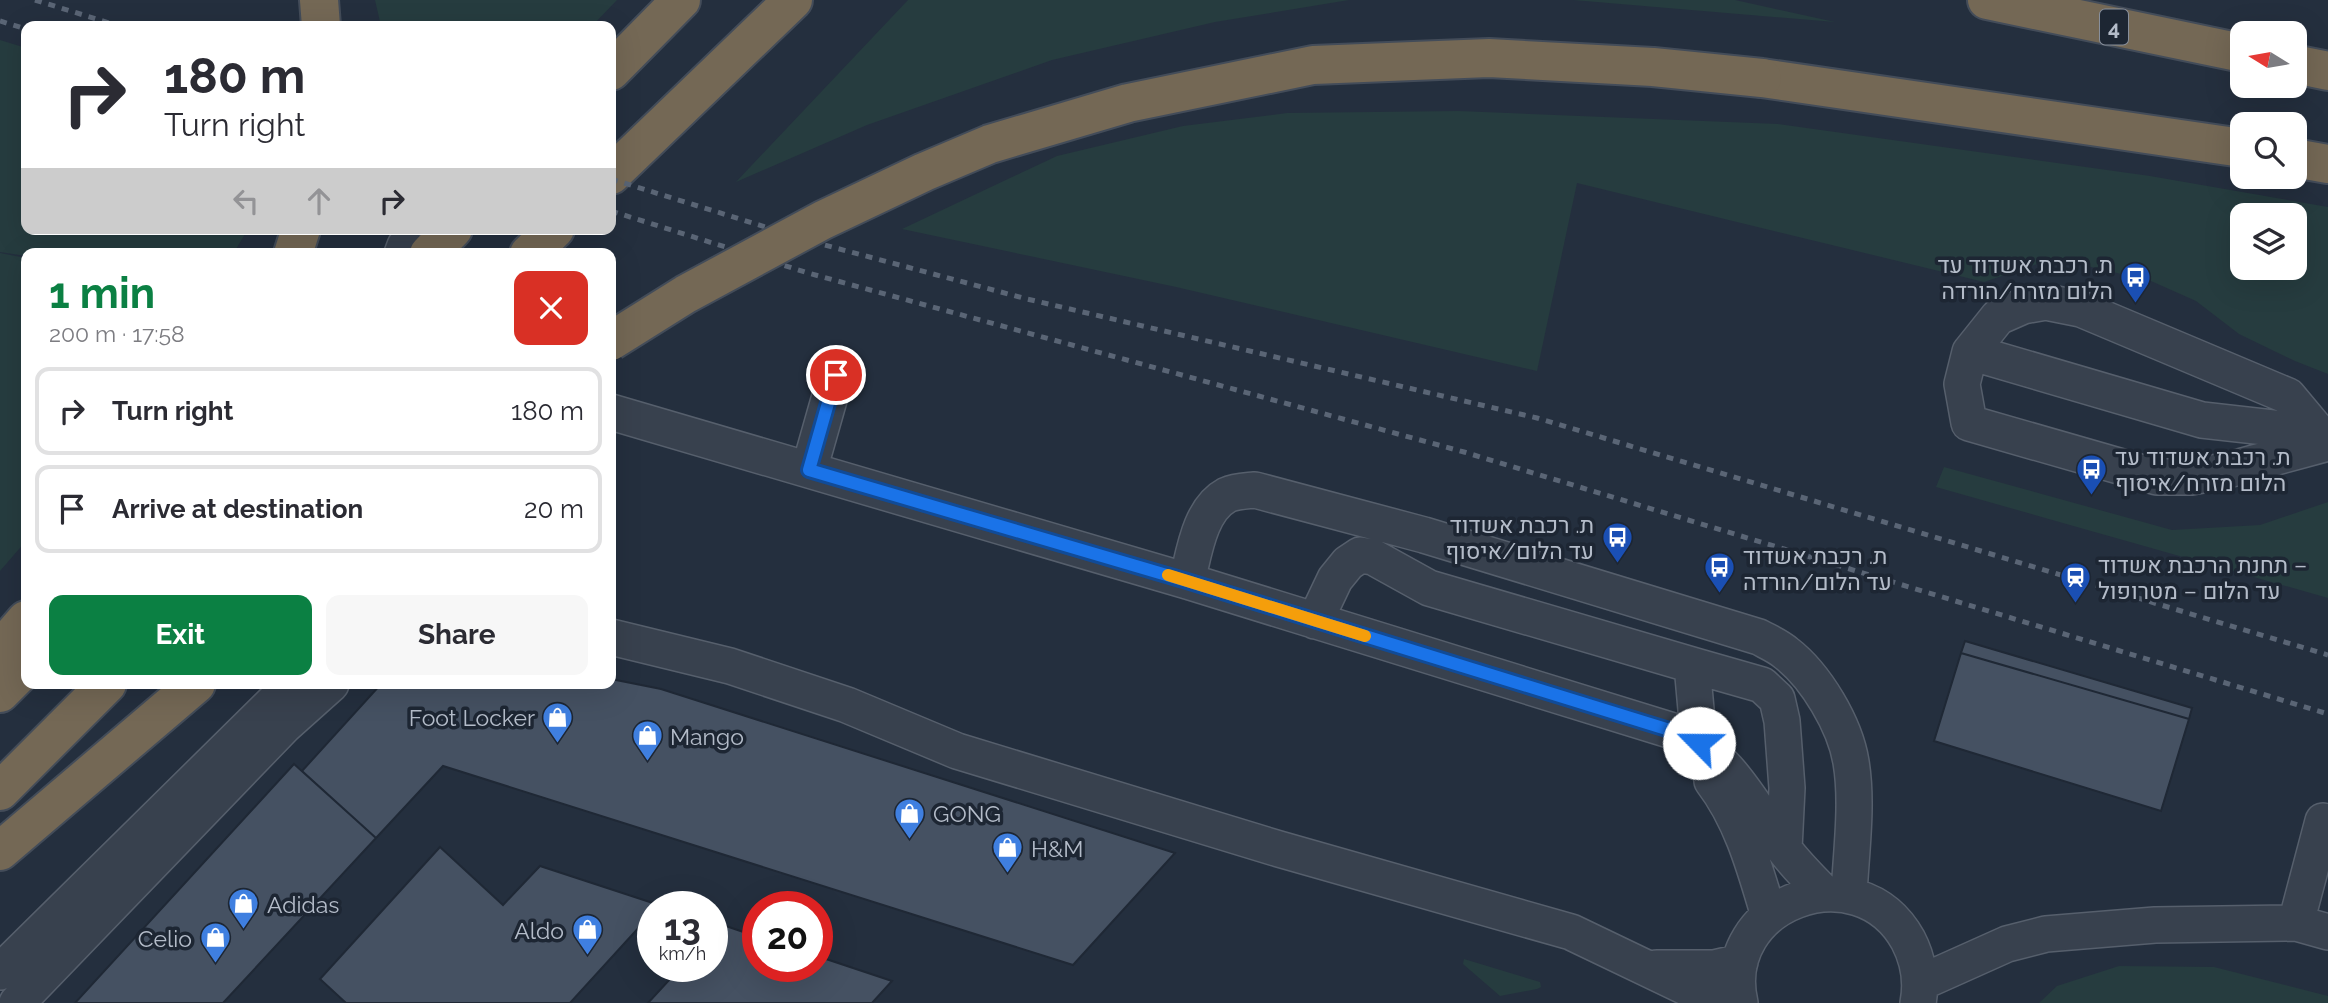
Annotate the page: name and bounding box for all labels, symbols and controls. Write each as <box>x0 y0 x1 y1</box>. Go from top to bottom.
road number: 4 <box>2100 10 2128 44</box>
north arrow <box>2230 21 2306 98</box>
map controls <box>2230 21 2307 280</box>
text: 180 m <box>164 47 305 104</box>
icon: right <box>49 49 140 140</box>
text: Turn right <box>164 106 305 143</box>
button: search <box>2230 112 2307 189</box>
icon: left <box>227 182 265 220</box>
icon: ahead <box>300 182 338 220</box>
icon: right <box>373 182 411 220</box>
button: layers <box>2230 203 2307 280</box>
place label: ת. רכבת אשדוד עד הלום מזרח/הורדה <box>1938 251 2113 304</box>
bus stop icon: ת. רכבת אשדוד עד הלום מזרח/הורדה <box>2119 260 2153 304</box>
text: 1 min <box>49 269 155 318</box>
button: close <box>514 271 588 345</box>
text: 200 m · 17:58 <box>49 320 185 347</box>
pin <box>806 345 866 405</box>
icon: arrive <box>817 356 855 394</box>
icon: right <box>53 392 91 430</box>
text: Turn right <box>112 396 233 426</box>
text: 180 m <box>511 396 584 426</box>
place label: ת. רכבת אשדוד עד הלום מזרח/איסוף <box>2115 443 2291 496</box>
bus stop icon: ת. רכבת אשדוד עד הלום מזרח/איסוף <box>2075 452 2109 496</box>
icon: arrive <box>53 490 91 528</box>
text: Arrive at destination <box>112 494 363 524</box>
text: 20 m <box>524 494 584 524</box>
place label: ת. רכבת אשדוד עד הלום/איסוף <box>1445 511 1594 564</box>
bus stop icon: ת. רכבת אשדוד עד הלום/איסוף <box>1600 520 1634 564</box>
place label: ת. רכבת אשדוד עד הלום/הורדה <box>1743 542 1892 595</box>
bus stop icon: ת. רכבת אשדוד עד הלום/הורדה <box>1703 551 1737 595</box>
place label: תחנת הרכבת אשדוד – עד הלום – מטרופול <box>2098 551 2307 604</box>
station icon: תחנת הרכבת אשדוד – עד הלום – מטרופול <box>2058 560 2092 604</box>
button: Exit <box>49 595 312 675</box>
button: Share <box>326 595 588 675</box>
shop icon: Foot Locker <box>541 700 575 744</box>
place label: Foot Locker <box>409 704 535 731</box>
position arrow <box>1662 706 1736 780</box>
shop icon: Mango <box>630 719 664 763</box>
place label: Mango <box>670 723 744 750</box>
shop icon: GONG <box>893 796 927 840</box>
place label: GONG <box>933 800 1001 827</box>
shop icon: H&M <box>991 831 1025 875</box>
place label: H&M <box>1031 835 1084 862</box>
shop icon: Adidas <box>227 887 261 931</box>
place label: Adidas <box>267 891 339 918</box>
speed limit sign: 20 <box>742 891 833 982</box>
text: 13 <box>664 907 701 948</box>
shop icon: Aldo <box>570 913 604 957</box>
place label: Aldo <box>514 917 564 944</box>
shop icon: Celio <box>198 921 232 965</box>
place label: Celio <box>138 925 192 952</box>
text: km/h <box>659 943 706 964</box>

